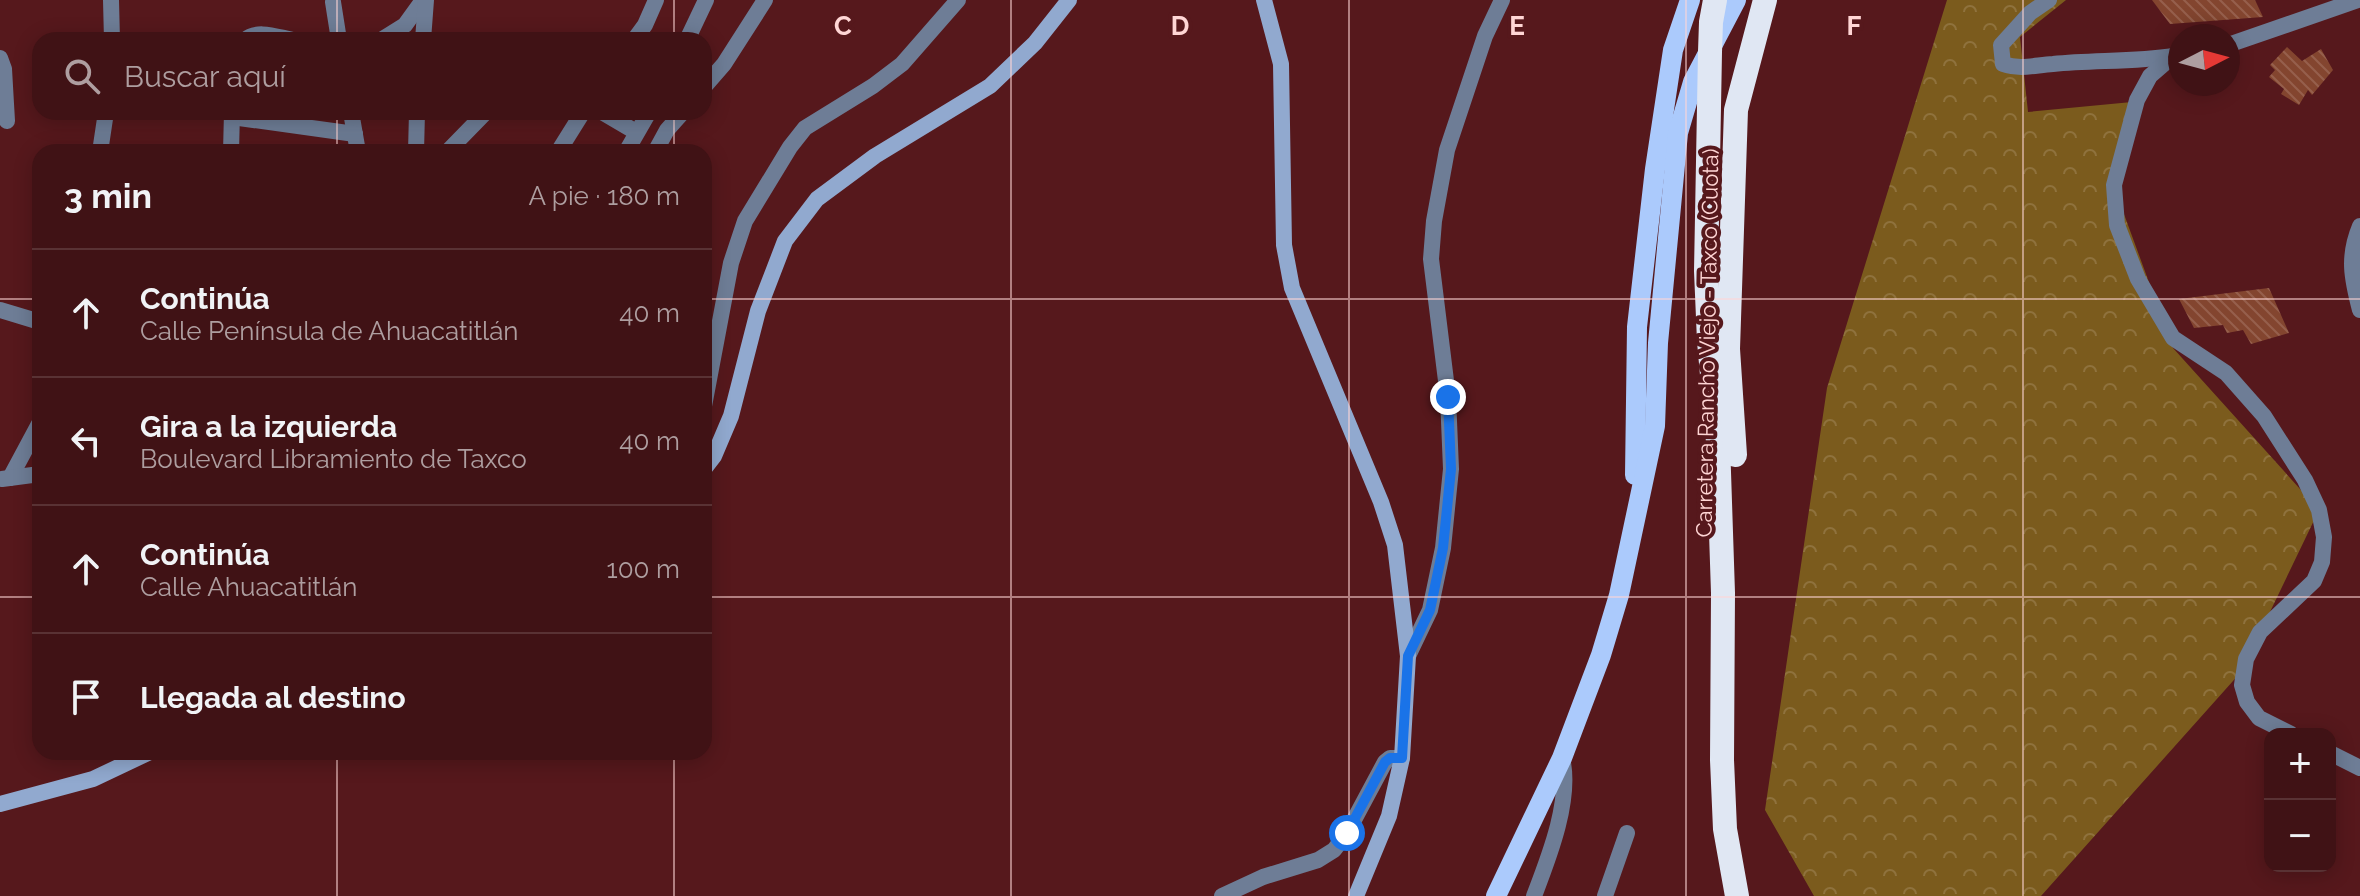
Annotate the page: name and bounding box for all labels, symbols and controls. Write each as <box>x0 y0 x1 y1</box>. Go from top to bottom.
text: C <box>834 11 852 41</box>
text: D <box>1171 11 1189 41</box>
text: E <box>1509 11 1525 41</box>
text: F <box>1847 11 1862 41</box>
north arrow <box>2168 24 2240 96</box>
search box <box>32 32 712 120</box>
icon: search <box>60 54 104 98</box>
text: Buscar aquí <box>124 59 286 94</box>
street label: Carretera Rancho Viejo - Taxco (Cuota) <box>1691 148 1723 538</box>
text: 3 min <box>64 176 152 216</box>
text: A pie · 180 m <box>528 181 680 211</box>
text: Continúa <box>140 281 270 316</box>
icon: ahead <box>64 291 108 335</box>
text: 40 m <box>619 298 680 328</box>
text: Calle Península de Ahuacatitlán <box>140 316 519 346</box>
route end <box>1430 379 1466 415</box>
text: Gira a la izquierda <box>140 409 397 444</box>
icon: left <box>64 419 108 463</box>
text: 40 m <box>619 426 680 456</box>
text: Boulevard Libramiento de Taxco <box>140 444 527 474</box>
text: Continúa <box>140 537 270 572</box>
icon: ahead <box>64 547 108 591</box>
text: 100 m <box>607 554 680 584</box>
text: Calle Ahuacatitlán <box>140 572 357 602</box>
icon: arrive <box>64 675 108 719</box>
text: Llegada al destino <box>140 680 406 715</box>
map controls <box>2264 728 2336 872</box>
button: + <box>2264 728 2336 800</box>
button: − <box>2264 800 2336 872</box>
route start <box>1329 815 1365 851</box>

